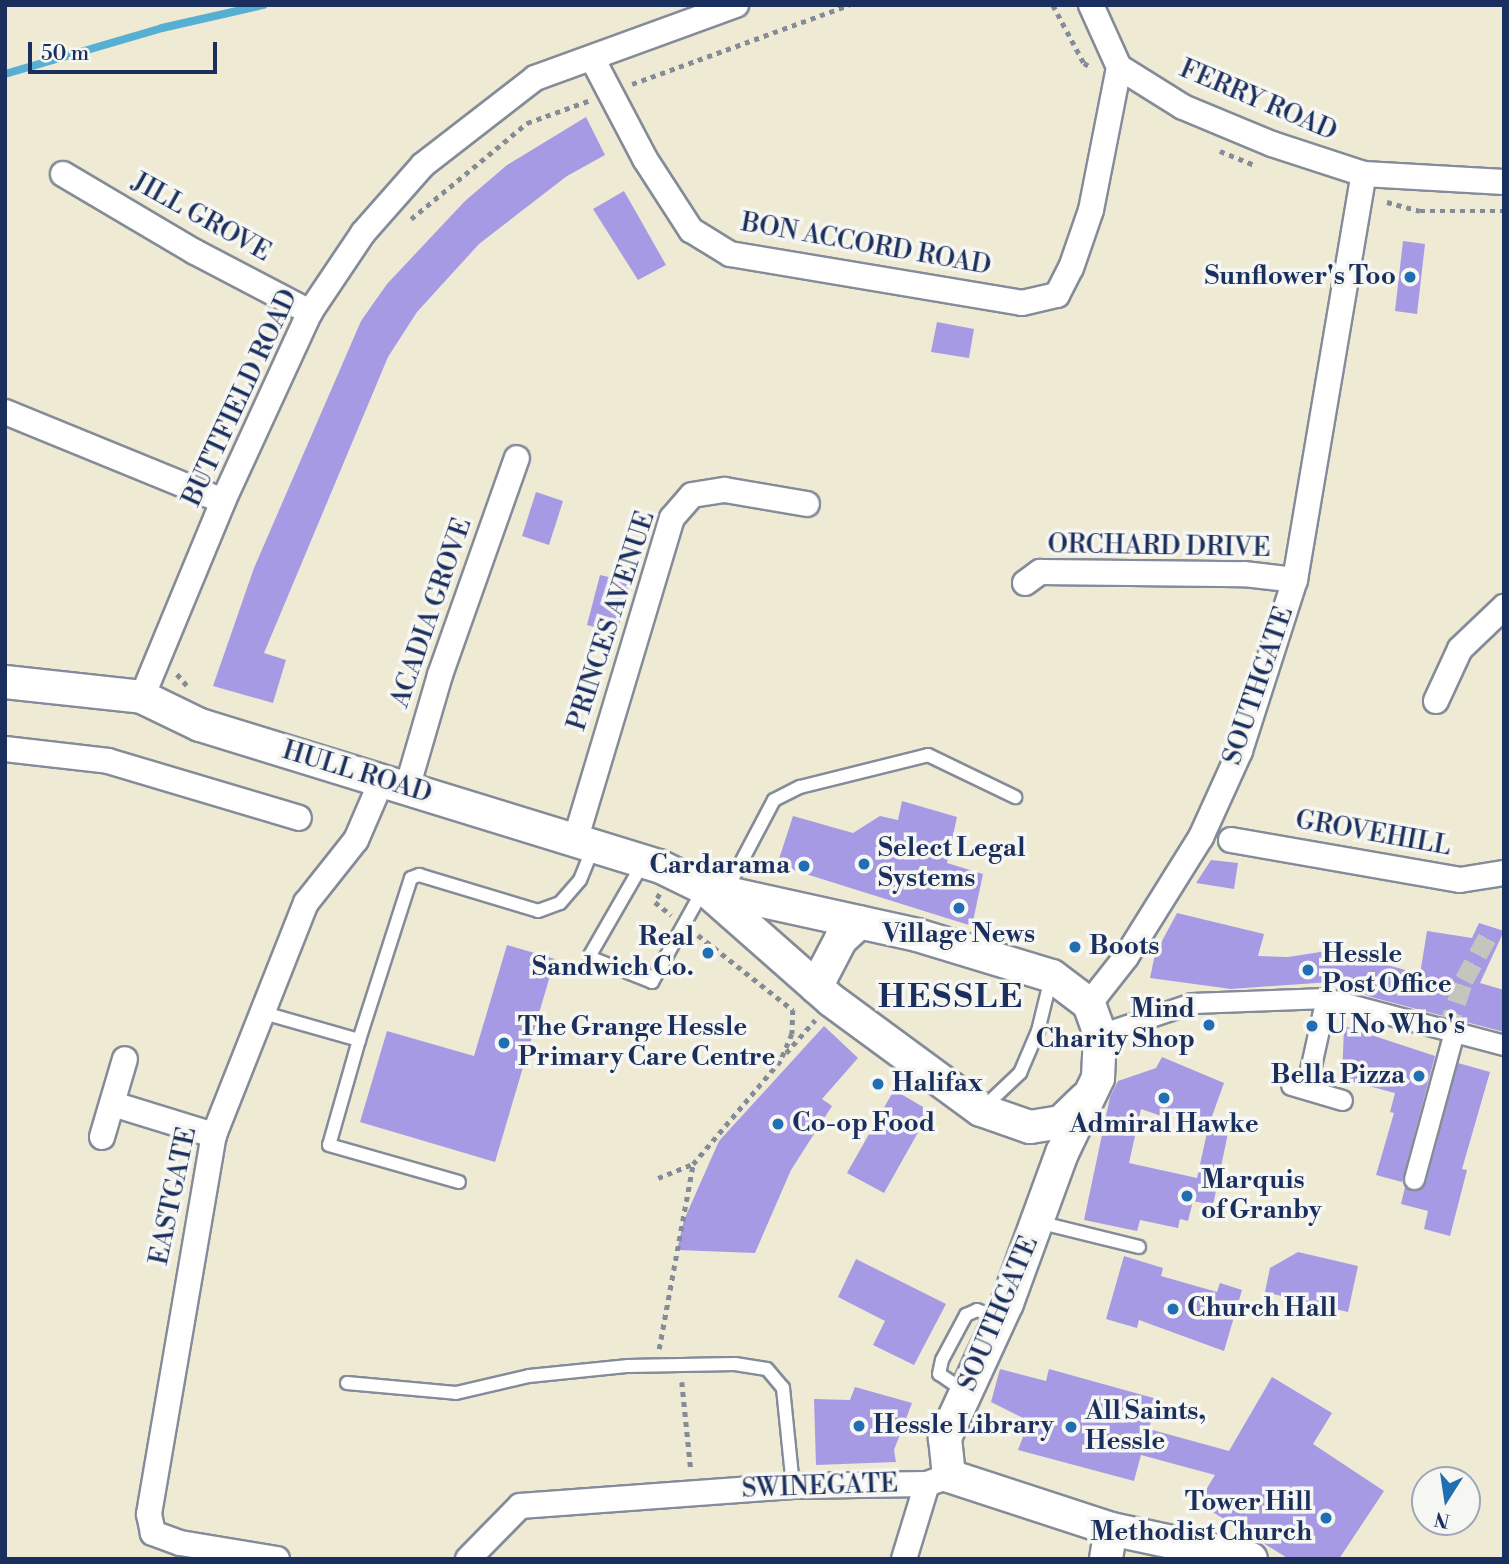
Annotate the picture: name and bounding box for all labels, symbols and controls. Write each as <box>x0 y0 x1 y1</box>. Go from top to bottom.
scale bar <box>32 28 220 72</box>
text: 50 m <box>41 41 89 67</box>
street label: FERRY ROAD <box>1175 54 1341 148</box>
street label: JILL GROVE <box>126 167 276 269</box>
street label: BON ACCORD ROAD <box>739 208 993 282</box>
place label: Sunflower's Too <box>1205 261 1396 293</box>
marker: Sunflower's Too <box>1402 269 1418 285</box>
street label: BUTTFIELD ROAD <box>177 285 305 511</box>
street label: PRINCES AVENUE <box>562 507 662 735</box>
street label: ACADIA GROVE <box>385 514 479 712</box>
street label: ORCHARD DRIVE <box>1047 529 1271 565</box>
street label: SOUTHGATE <box>1217 603 1301 769</box>
street label: HULL ROAD <box>279 735 435 811</box>
street label: GROVEHILL <box>1293 805 1453 863</box>
place label: Select Legal Systems <box>878 833 1025 894</box>
place label: Cardarama <box>649 850 790 882</box>
marker: Select Legal Systems <box>856 856 872 872</box>
marker: Cardarama <box>796 858 812 874</box>
marker: Village News <box>951 900 967 916</box>
place label: Village News <box>883 919 1035 951</box>
place label: Real Sandwich Co. <box>532 922 694 984</box>
place label: Boots <box>1089 931 1159 963</box>
marker: Boots <box>1067 939 1083 955</box>
place label: Hessle Post Office <box>1322 939 1452 1000</box>
marker: Real Sandwich Co. <box>700 945 716 961</box>
marker: Hessle Post Office <box>1300 962 1316 978</box>
district label: HESSLE <box>879 978 1023 1018</box>
place label: Mind Charity Shop <box>1035 994 1195 1056</box>
place label: U No Who's <box>1326 1010 1465 1042</box>
place label: The Grange Hessle Primary Care Centre <box>518 1012 776 1074</box>
marker: Mind Charity Shop <box>1201 1017 1217 1033</box>
marker: U No Who's <box>1304 1018 1320 1034</box>
marker: The Grange Hessle Primary Care Centre <box>496 1035 512 1051</box>
place label: Bella Pizza <box>1271 1060 1405 1092</box>
place label: Halifax <box>892 1068 983 1100</box>
marker: Bella Pizza <box>1411 1068 1427 1084</box>
marker: Halifax <box>870 1076 886 1092</box>
marker: Admiral Hawke <box>1156 1090 1172 1106</box>
place label: Co-op Food <box>792 1108 935 1140</box>
place label: Admiral Hawke <box>1069 1109 1259 1141</box>
marker: Co-op Food <box>770 1116 786 1132</box>
street label: EASTGATE <box>144 1124 204 1268</box>
place label: Marquis of Granby <box>1201 1165 1322 1226</box>
marker: Marquis of Granby <box>1179 1188 1195 1204</box>
street label: SOUTHGATE <box>952 1232 1046 1396</box>
place label: Church Hall <box>1187 1293 1337 1325</box>
marker: Church Hall <box>1165 1301 1181 1317</box>
place label: All Saints, Hessle <box>1085 1396 1206 1458</box>
place label: Hessle Library <box>873 1410 1054 1442</box>
marker: Hessle Library <box>851 1418 867 1434</box>
marker: All Saints, Hessle <box>1063 1419 1079 1435</box>
north arrow <box>1411 1466 1481 1536</box>
street label: SWINEGATE <box>741 1469 899 1505</box>
place label: Tower Hill Methodist Church <box>1090 1487 1312 1548</box>
text: N <box>1432 1506 1452 1533</box>
marker: Tower Hill Methodist Church <box>1318 1510 1334 1526</box>

